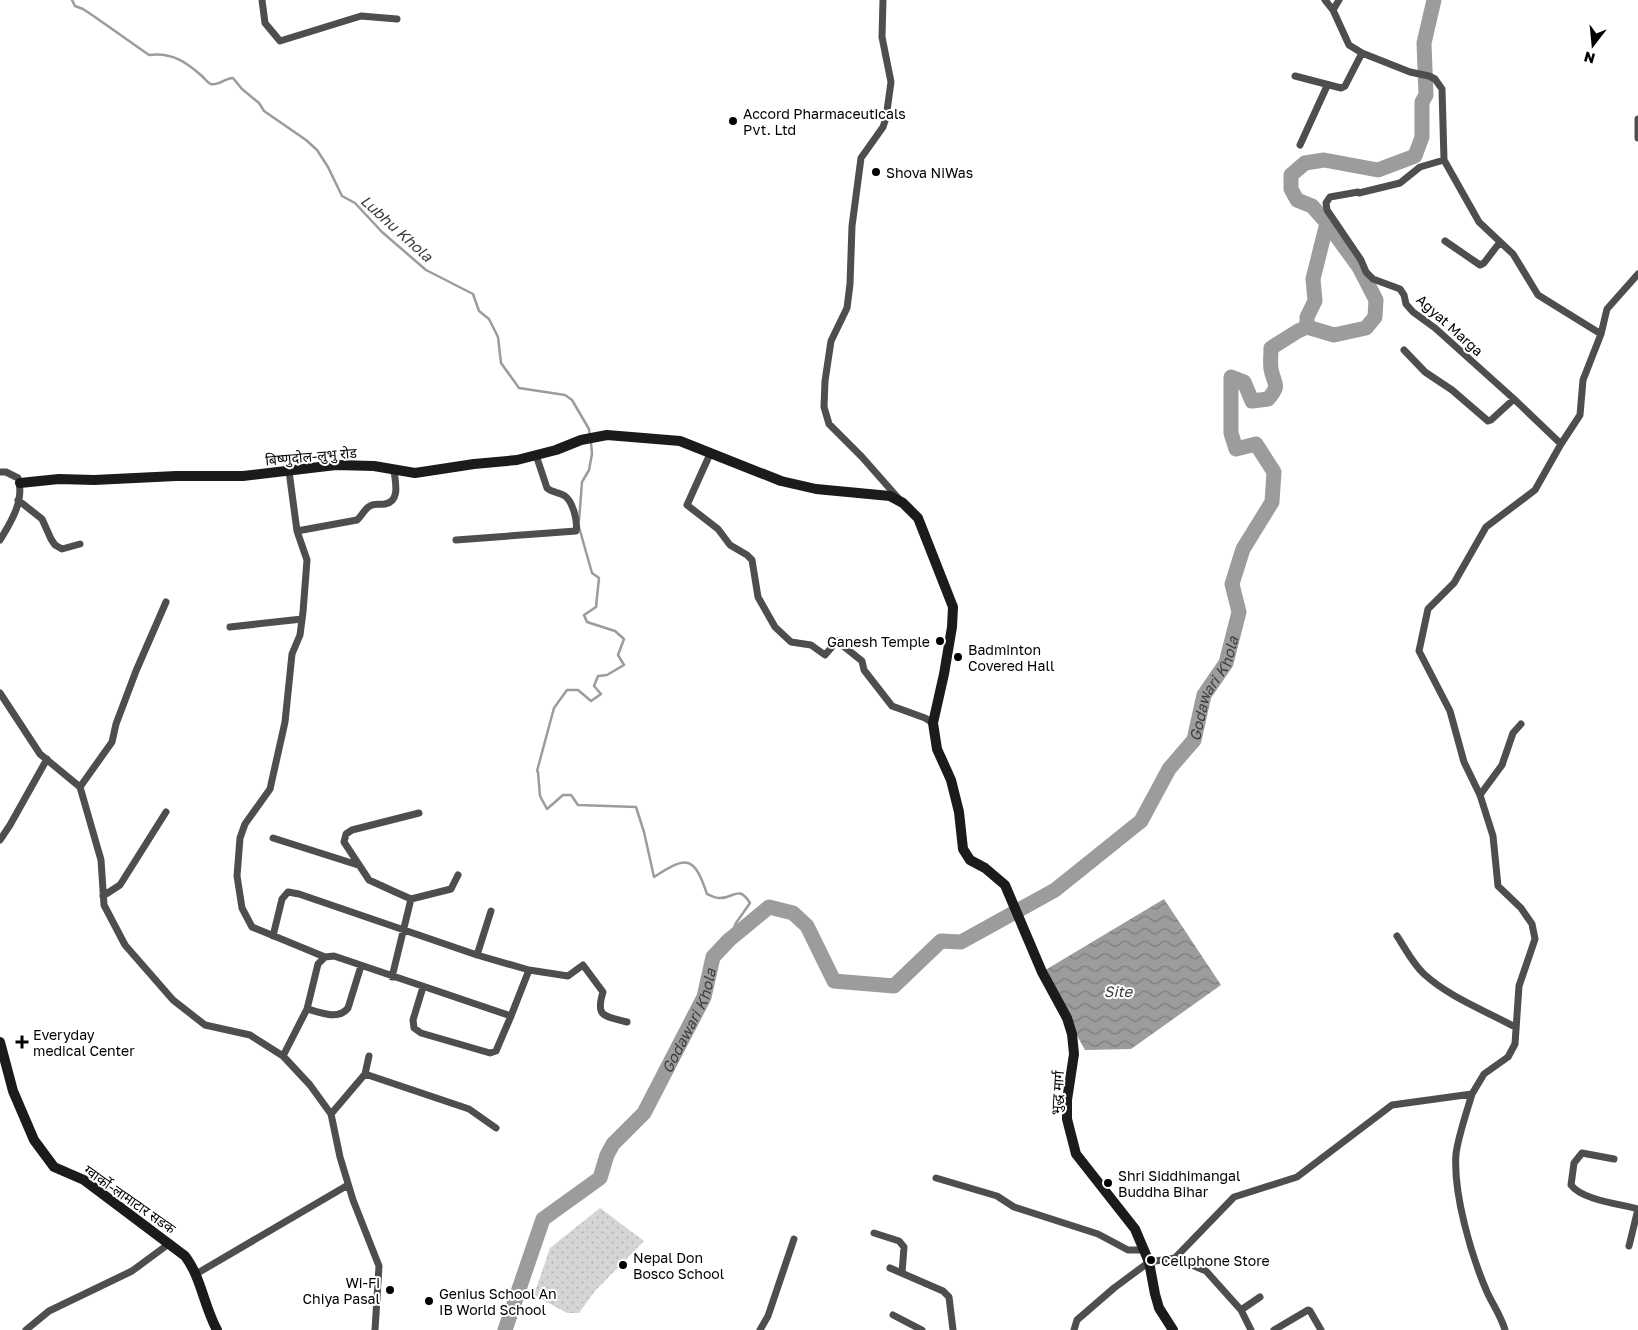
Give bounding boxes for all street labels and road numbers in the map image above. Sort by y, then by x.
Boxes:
street label: Agyat Marga [1413,291,1487,359]
street label: बिष्णुदोल-लुभु रोड [265,443,358,470]
street label: भुद्ध मार्ग [1047,1069,1069,1116]
street label: ग्वार्को-लामाटार सडक [81,1161,179,1237]

